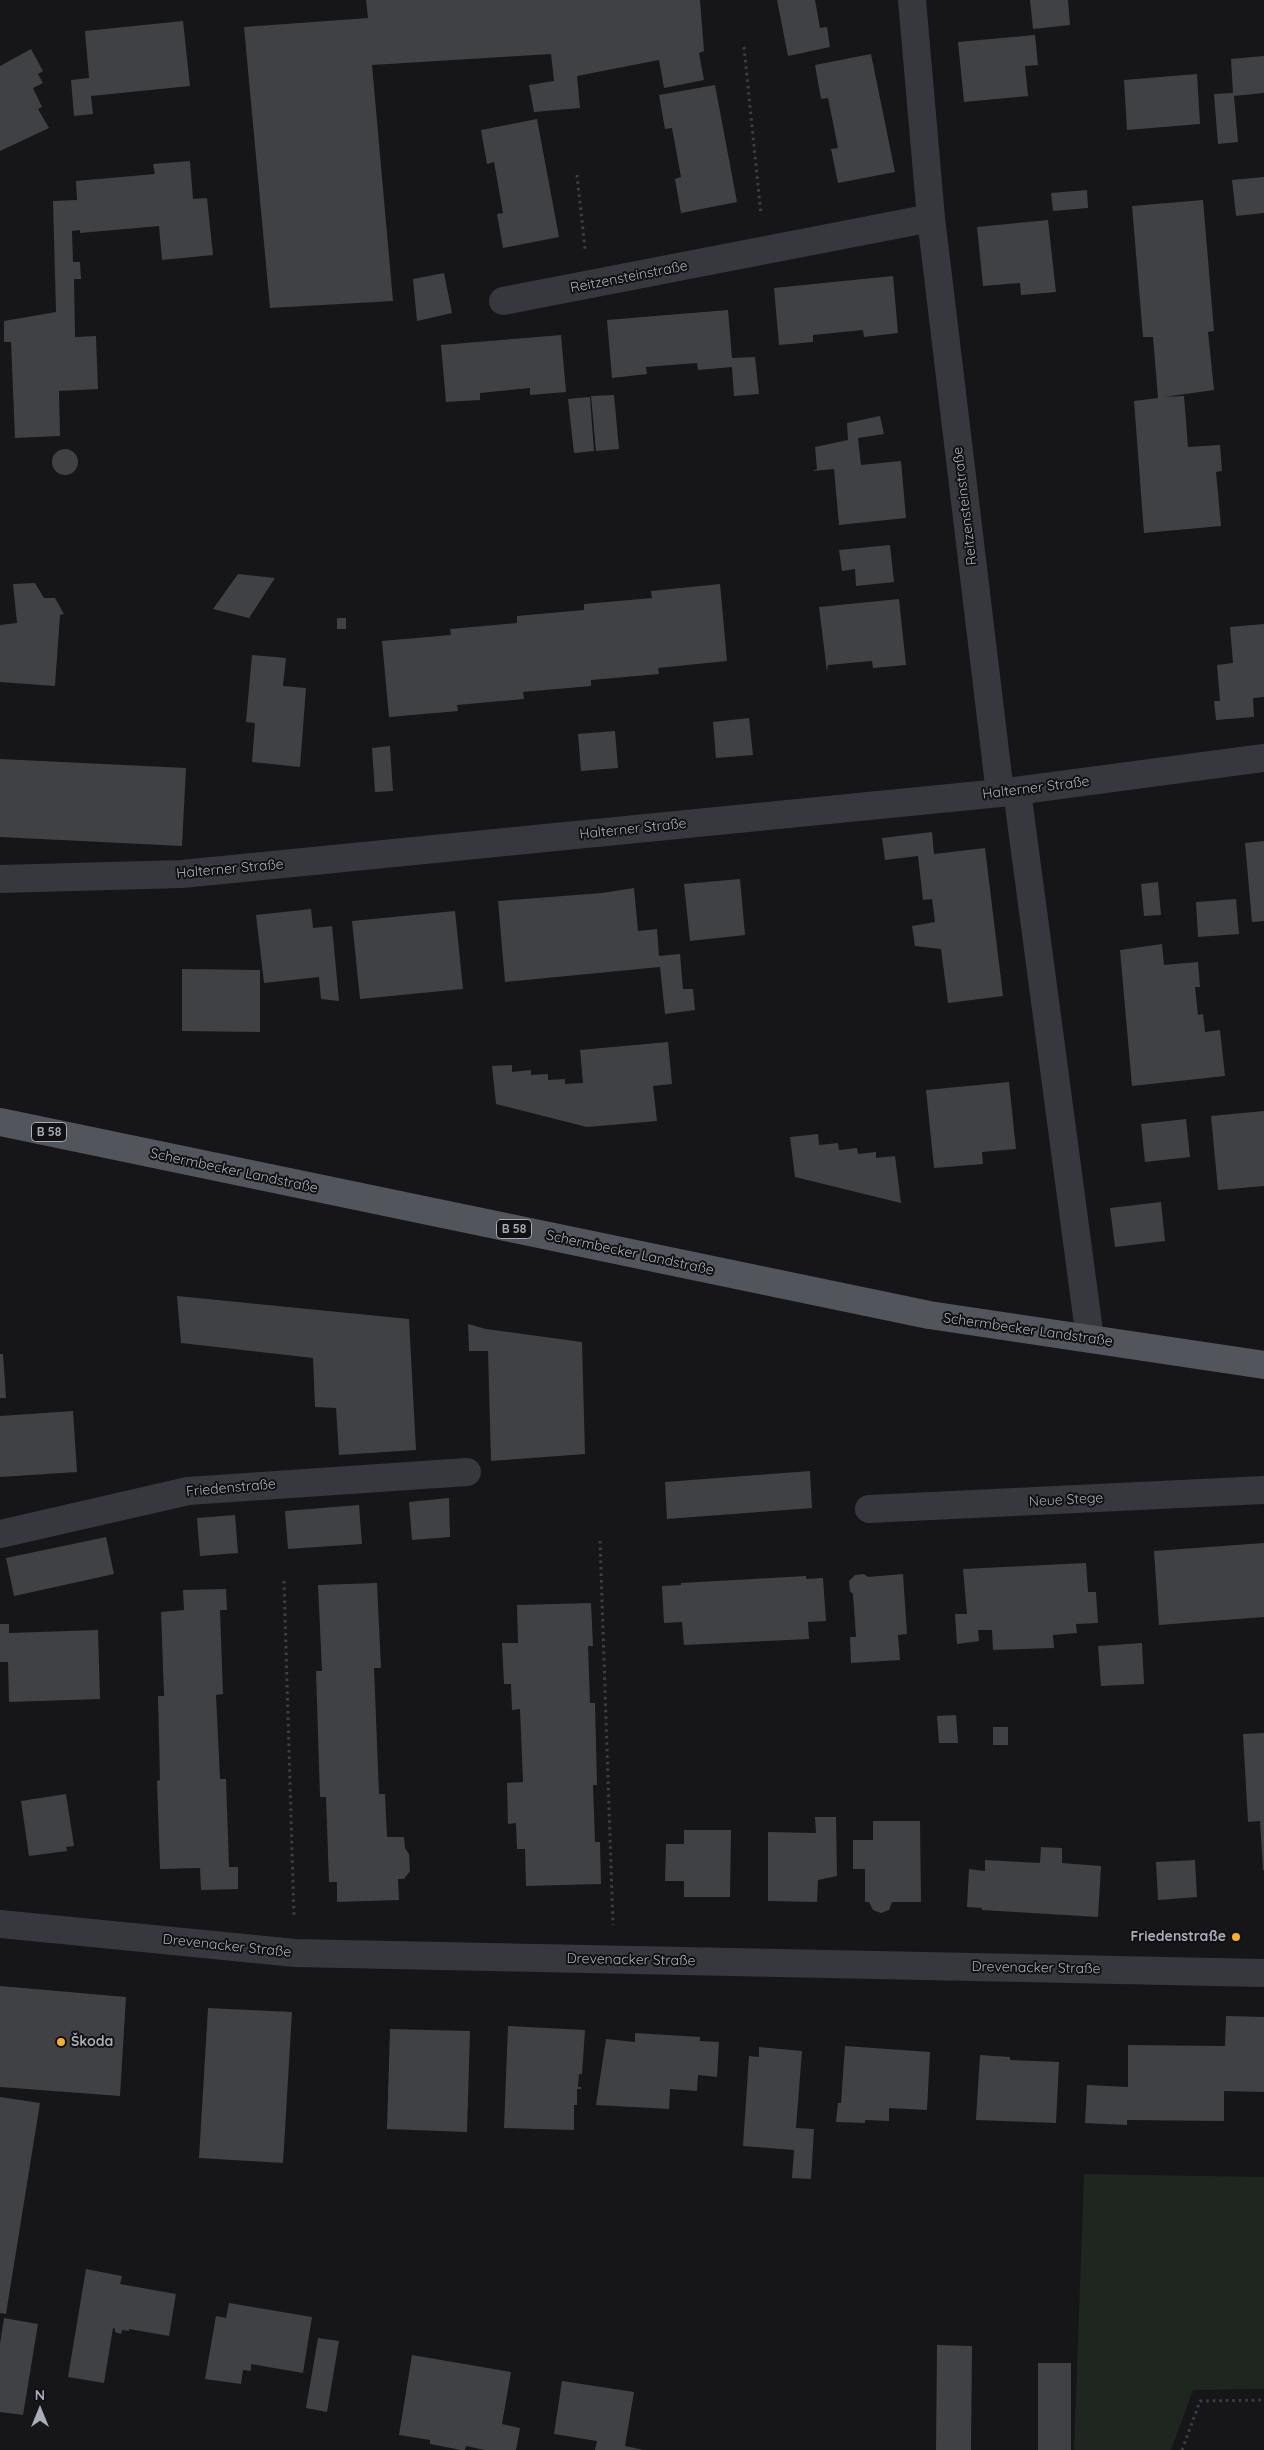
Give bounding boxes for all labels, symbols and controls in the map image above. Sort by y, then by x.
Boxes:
street label: Reitzensteinstraße [569,257,689,297]
street label: Reitzensteinstraße [949,446,981,566]
street label: Halterner Straße [982,773,1090,803]
street label: Halterner Straße [579,815,687,843]
street label: Halterner Straße [176,856,284,882]
road number: B 58 [32,1122,66,1142]
street label: Schermbecker Landstraße [149,1145,319,1197]
road number: B 58 [496,1220,532,1238]
street label: Schermbecker Landstraße [545,1227,715,1279]
street label: Schermbecker Landstraße [942,1310,1114,1350]
street label: Friedenstraße [185,1476,277,1500]
street label: Neue Stege [1028,1490,1104,1510]
place label: Friedenstraße [1130,1929,1226,1945]
street label: Drevenacker Straße [162,1931,292,1961]
marker: Friedenstraße [1230,1931,1242,1943]
street label: Drevenacker Straße [566,1950,696,1970]
street label: Drevenacker Straße [971,1958,1101,1978]
place label: Škoda [71,2034,113,2050]
marker: Škoda [55,2036,67,2048]
north arrow [15,2385,65,2435]
text: N [35,2386,45,2404]

